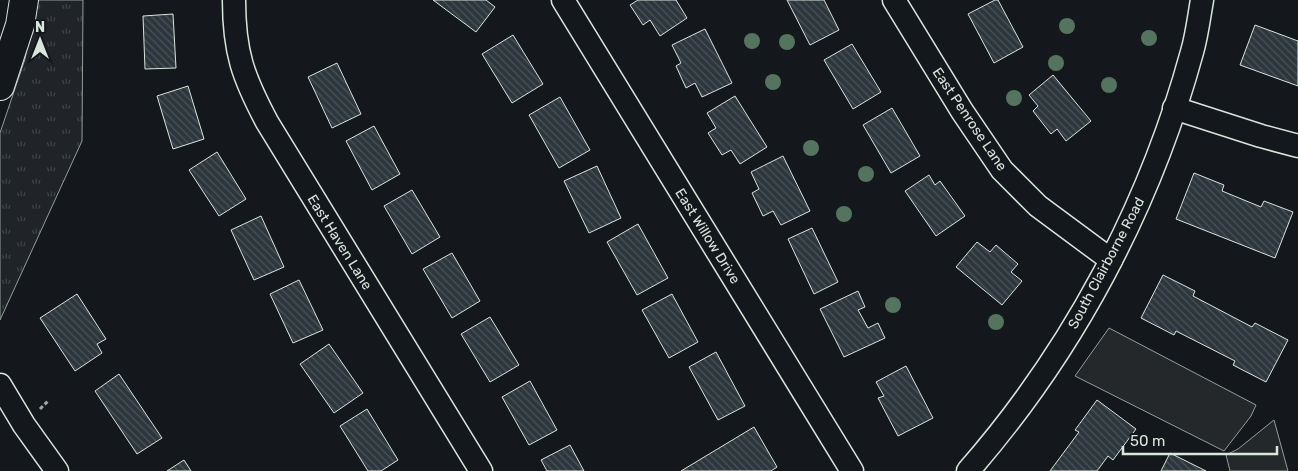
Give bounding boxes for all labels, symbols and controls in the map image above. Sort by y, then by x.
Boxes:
north arrow [15,15,65,65]
text: N [35,19,45,36]
street label: East Penrose Lane [929,64,1011,174]
street label: East Willow Drive [671,185,744,287]
street label: East Haven Lane [303,192,376,293]
street label: South Clairborne Road [1065,195,1148,332]
scale bar [1123,424,1277,456]
text: 50 m [1130,432,1165,450]

